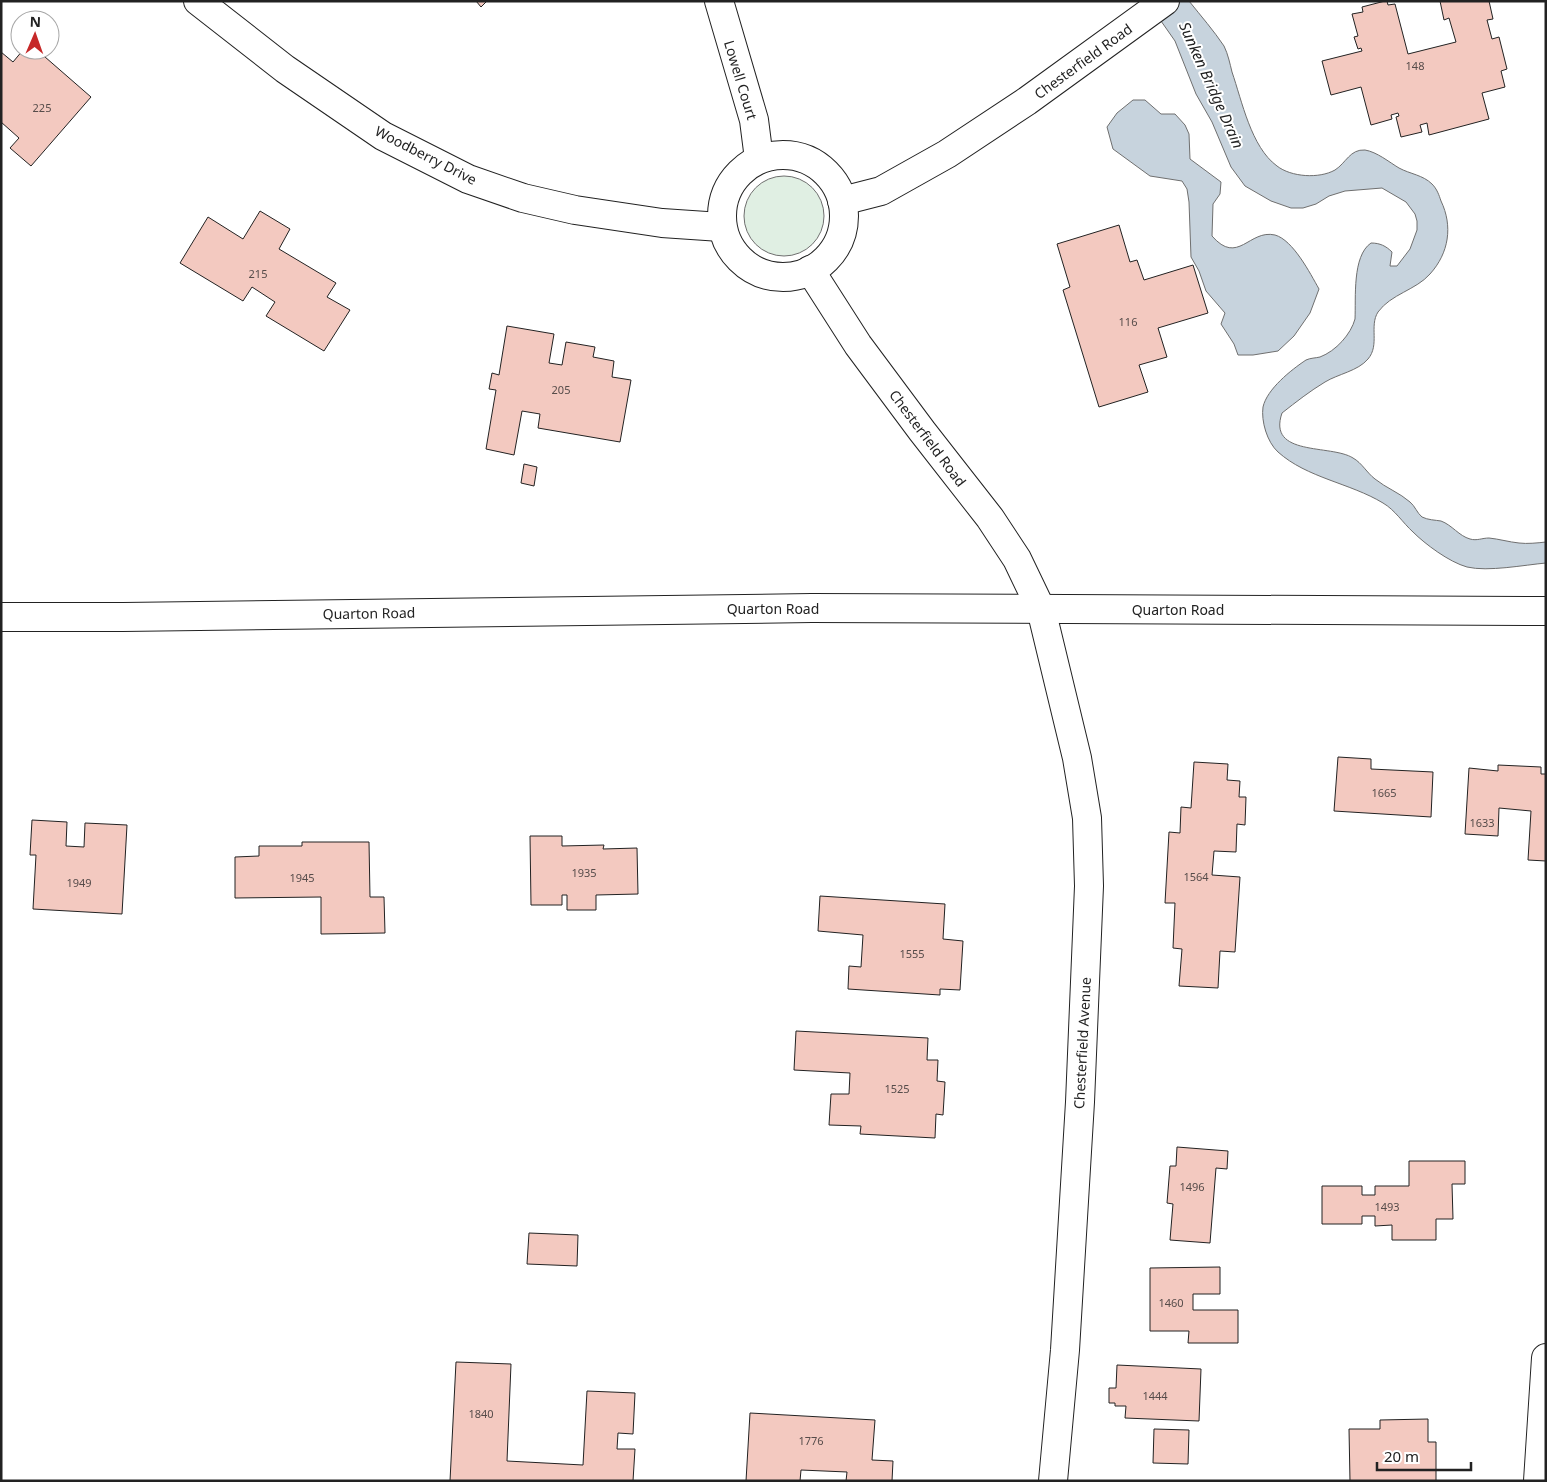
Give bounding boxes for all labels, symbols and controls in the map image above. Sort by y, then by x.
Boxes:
north arrow [10,10,60,60]
text: N [29,12,41,31]
street label: Chesterfield Road [1030,19,1136,103]
water label: Sunken Bridge Drain [1175,19,1249,151]
street label: Lowell Court [720,38,762,122]
house number: 148 [1406,58,1424,73]
house number: 225 [33,100,51,115]
street label: Woodberry Drive [372,121,480,189]
house number: 215 [249,266,267,281]
house number: 116 [1119,314,1137,329]
house number: 205 [552,382,570,397]
street label: Chesterfield Road [885,386,971,490]
street label: Quarton Road [727,599,819,618]
street label: Quarton Road [1132,600,1224,619]
street label: Quarton Road [322,603,416,623]
house number: 1665 [1371,785,1397,800]
house number: 1633 [1469,815,1495,830]
house number: 1935 [571,865,597,880]
house number: 1564 [1183,869,1209,884]
house number: 1945 [289,870,315,885]
house number: 1949 [66,875,92,890]
house number: 1555 [899,946,925,961]
street label: Chesterfield Avenue [1069,976,1095,1110]
house number: 1525 [884,1081,910,1096]
house number: 1496 [1179,1179,1205,1194]
house number: 1493 [1374,1199,1400,1214]
house number: 1460 [1158,1295,1184,1310]
house number: 1444 [1142,1388,1168,1403]
house number: 1840 [468,1406,494,1421]
house number: 1776 [798,1433,824,1448]
scale bar [1377,1440,1471,1472]
text: 20 m [1384,1446,1419,1466]

